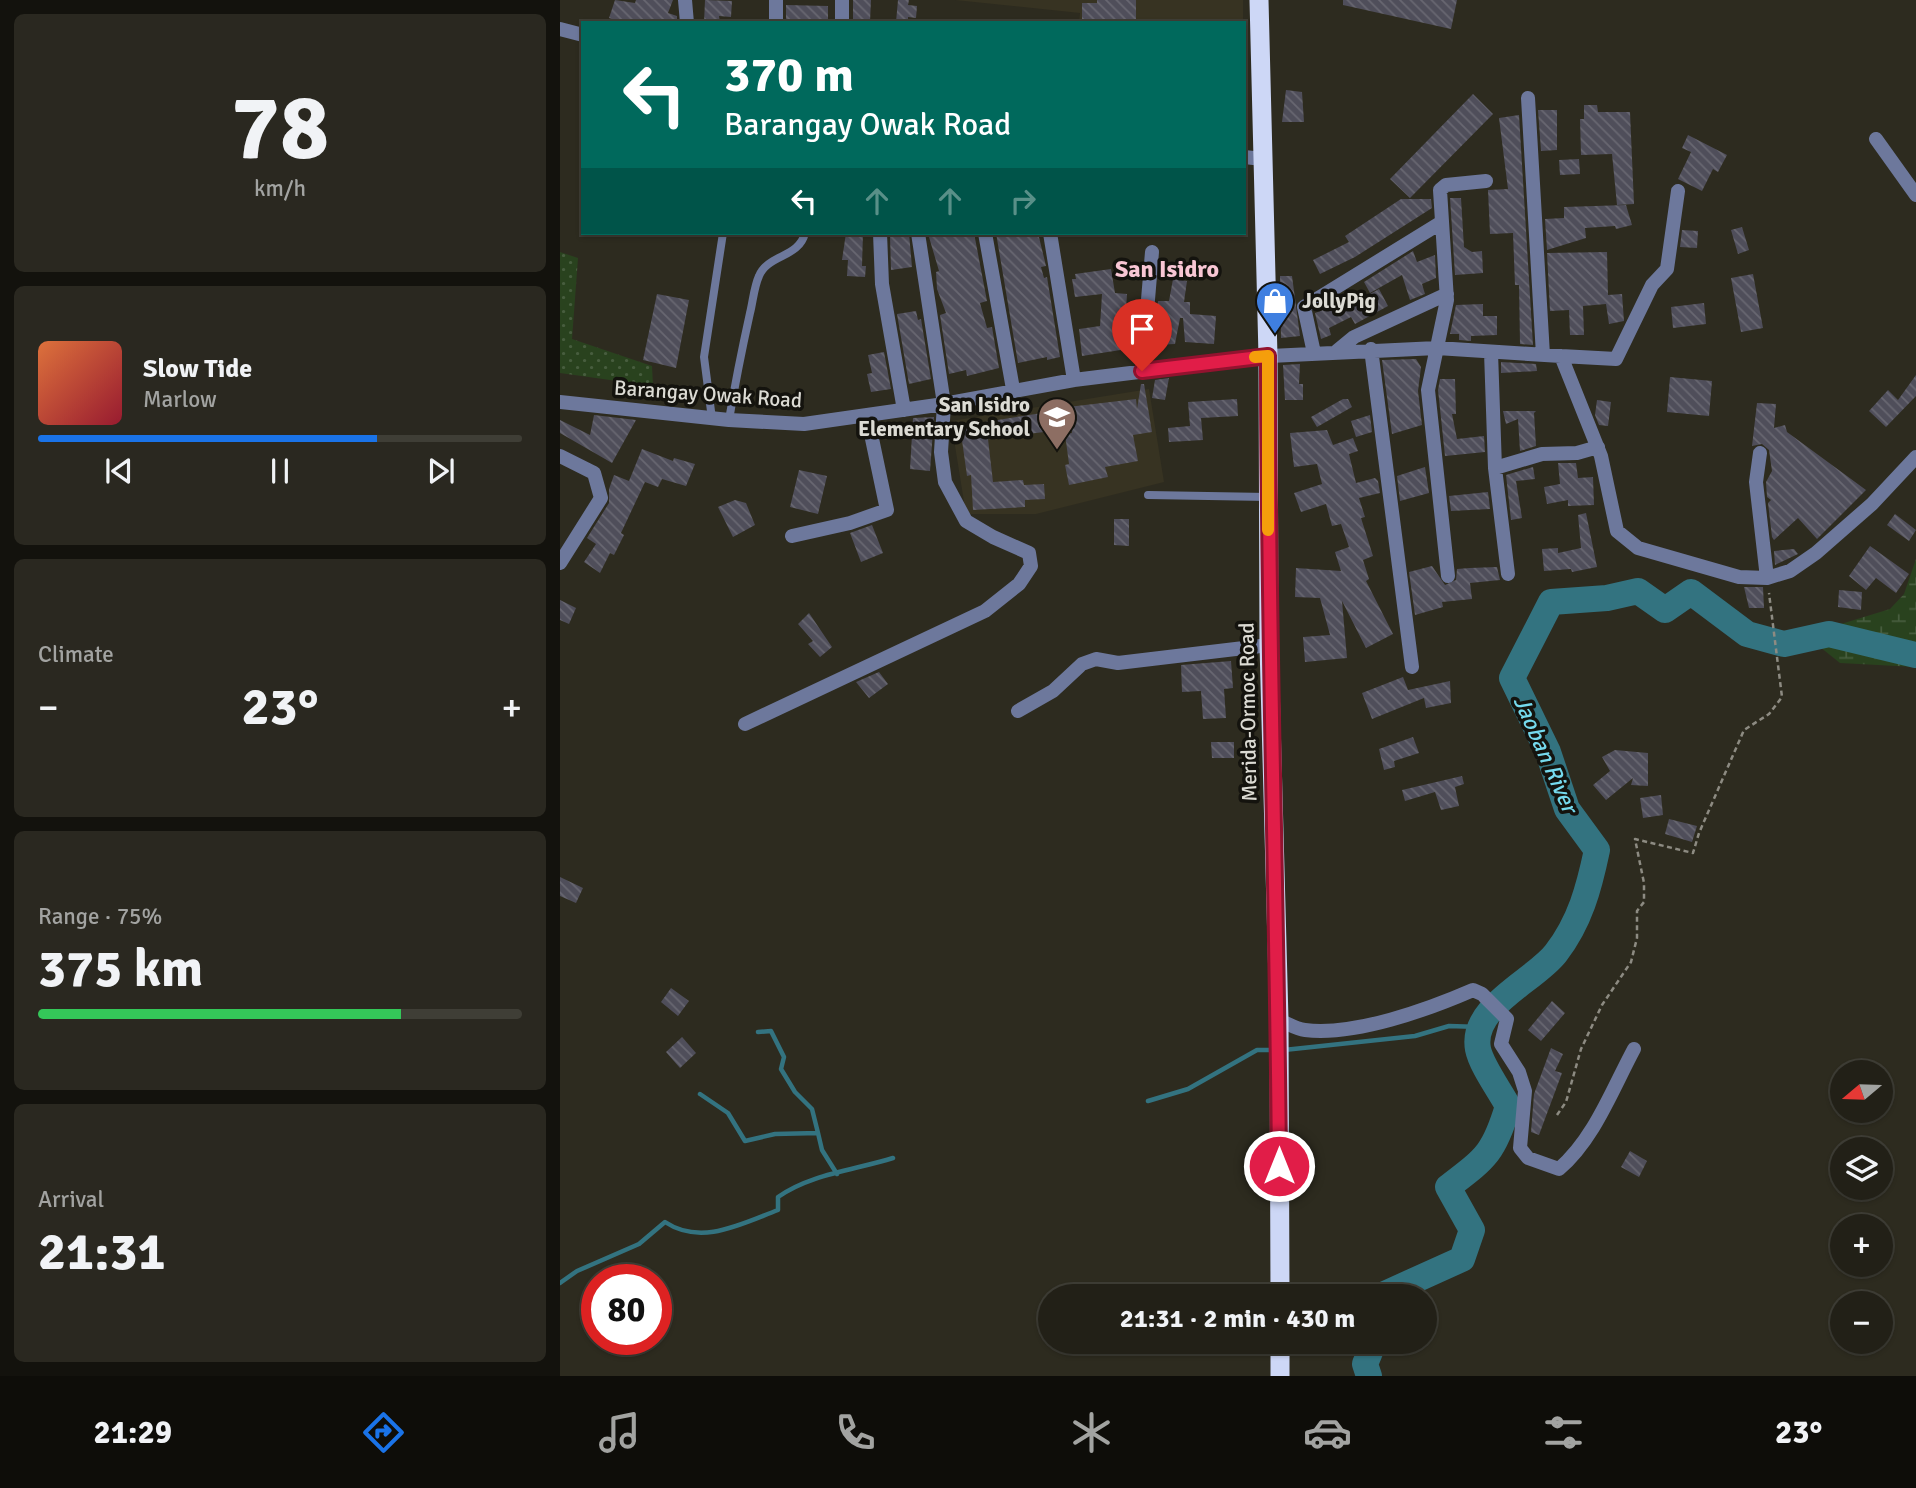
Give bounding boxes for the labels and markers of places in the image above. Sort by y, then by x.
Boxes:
shop icon: JollyPig [1254,280,1296,335]
place label: JollyPig [1302,288,1376,314]
pin [1112,299,1172,371]
place label: San Isidro Elementary School [858,392,1030,442]
school or university icon: San Isidro Elementary School [1036,396,1078,451]

